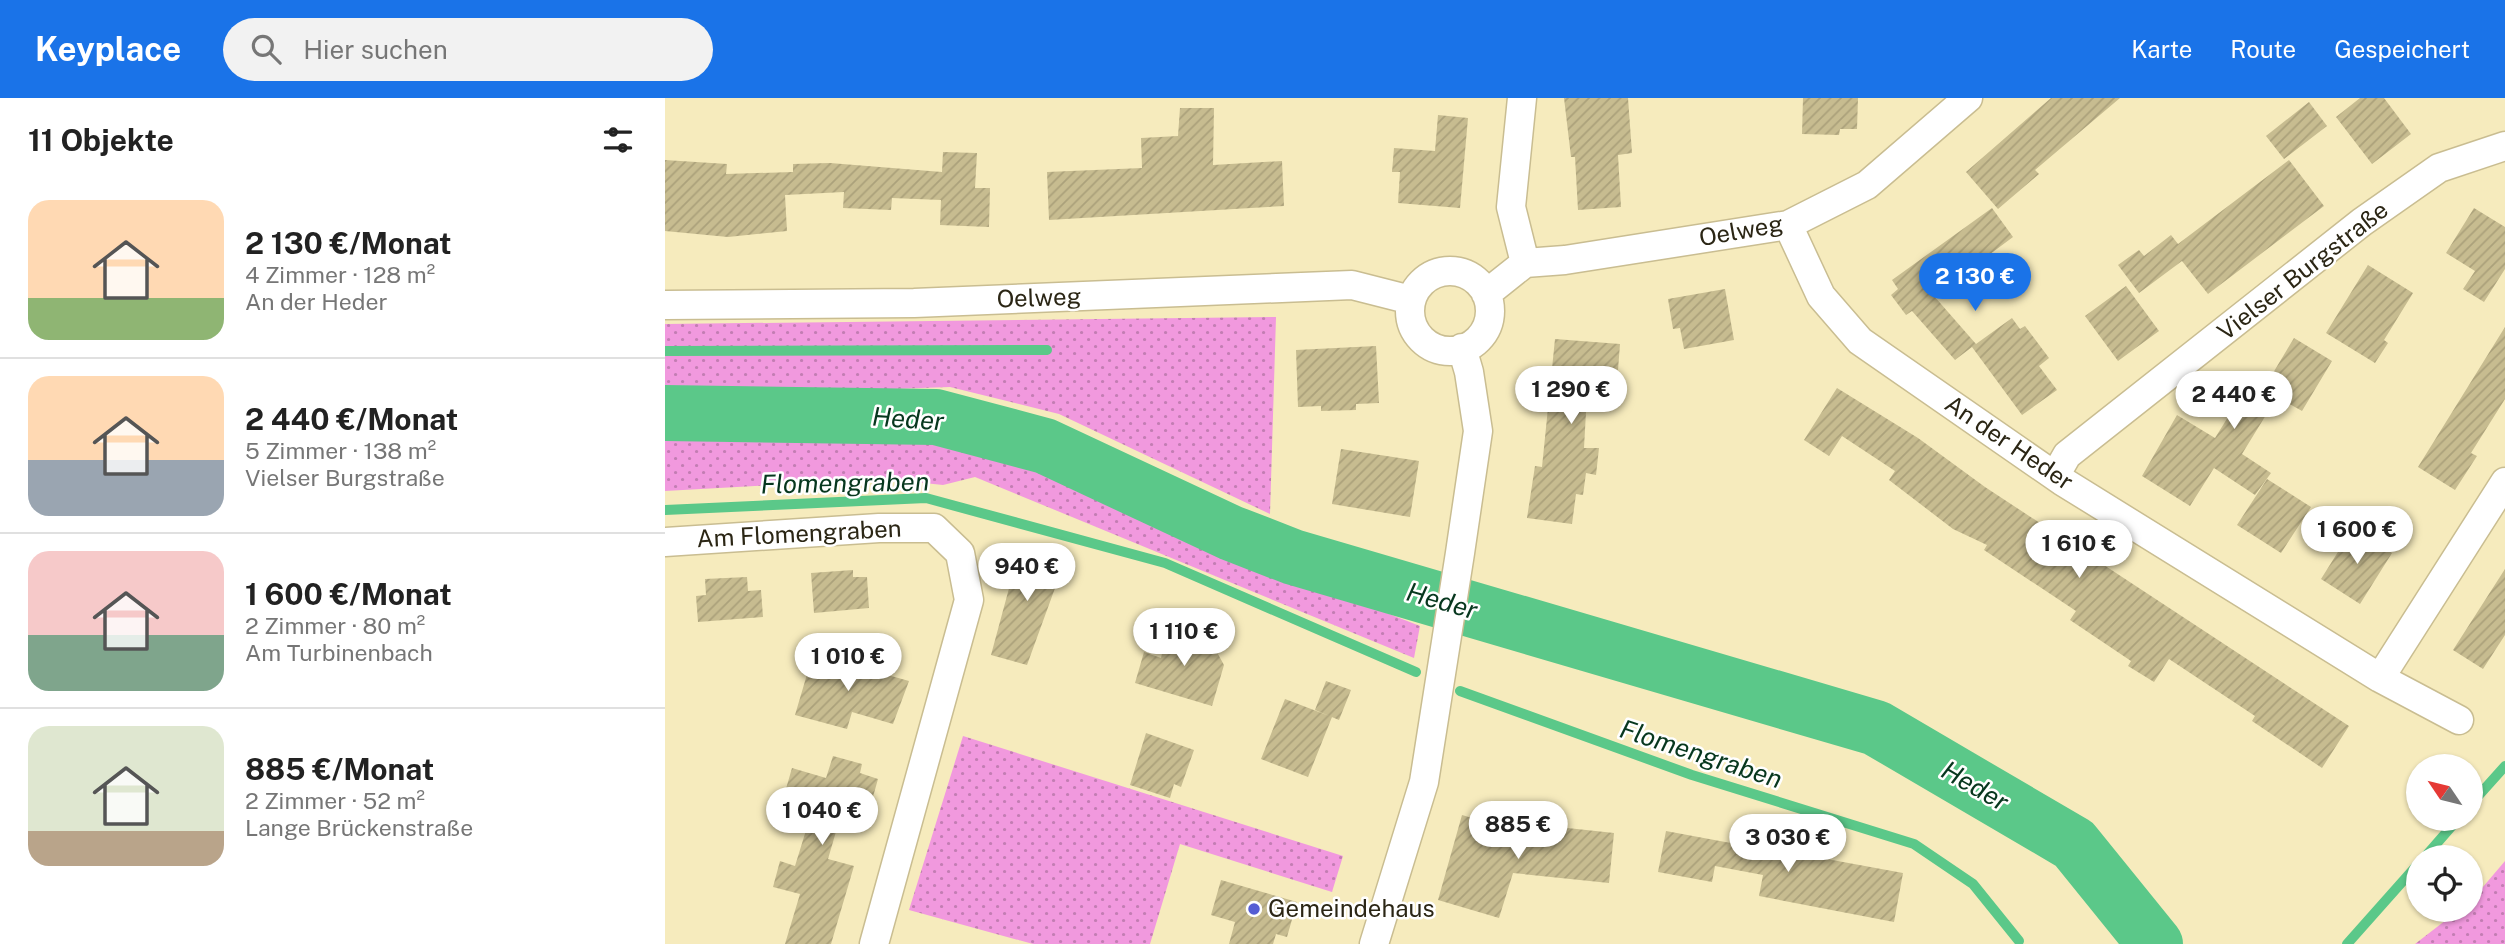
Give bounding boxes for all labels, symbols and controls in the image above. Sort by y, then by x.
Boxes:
search box [223,18,713,81]
text: Keyplace [35,30,181,68]
icon: search [247,30,285,68]
text: Hier suchen [303,34,448,65]
text: Karte [2131,35,2192,63]
text: Route [2230,35,2296,63]
text: Gespeichert [2334,35,2470,63]
icon: filters [599,121,637,159]
text: 11 Objekte [28,122,174,158]
street label: Vielser Burgstraße [2212,195,2393,345]
street label: Oelweg [1697,209,1785,251]
text: 2 130 €/Monat [245,225,452,261]
icon: home [84,228,168,312]
pin: 2 130 € [1910,254,2040,313]
text: 4 Zimmer · 128 m² [245,261,435,288]
text: 2 130 € [1935,262,2015,289]
street label: Oelweg [996,282,1082,312]
text: An der Heder [245,288,387,315]
pin: 1 290 € [1506,366,1636,426]
pin: 2 440 € [2169,372,2299,431]
text: 1 290 € [1531,375,1611,402]
text: 2 440 € [2192,380,2276,407]
street label: An der Heder [1940,389,2079,495]
text: 2 440 €/Monat [245,401,458,437]
water label: Heder [871,401,945,436]
icon: home [84,404,168,488]
text: 5 Zimmer · 138 m² [245,437,436,464]
text: Vielser Burgstraße [245,464,445,491]
water label: Flomengraben [760,466,930,499]
pin: 1 600 € [2292,506,2422,566]
street label: Am Flomengraben [696,514,902,552]
text: 1 600 € [2317,515,2397,542]
pin: 1 610 € [2014,520,2144,580]
text: 1 610 € [2041,529,2117,556]
pin: 940 € [978,544,1076,603]
text: 940 € [994,552,1060,579]
text: 1 600 €/Monat [245,576,452,612]
water label: Heder [1403,576,1481,625]
icon: home [84,579,168,663]
pin: 1 110 € [1119,608,1249,668]
text: 2 Zimmer · 80 m² [245,612,425,639]
text: 1 110 € [1149,617,1219,644]
pin: 1 010 € [783,634,913,693]
text: Am Turbinenbach [245,639,433,666]
text: 1 010 € [811,642,885,669]
water label: Flomengraben [1616,713,1786,794]
text: 885 €/Monat [245,751,434,787]
icon: home [84,754,168,838]
water label: Heder [1936,754,2014,817]
north arrow [2406,754,2483,831]
map controls [2406,754,2483,922]
text: 2 Zimmer · 52 m² [245,787,425,814]
pin: 1 040 € [757,788,887,847]
text: 1 040 € [782,796,862,823]
pin: 885 € [1469,802,1567,861]
text: 885 € [1485,810,1551,837]
text: Lange Brückenstraße [245,814,473,841]
pin: 3 030 € [1723,814,1853,874]
text: 3 030 € [1745,823,1831,850]
button: locate [2406,845,2483,922]
place label: Gemeindehaus [1268,894,1435,922]
marker: Gemeindehaus [1246,901,1262,917]

